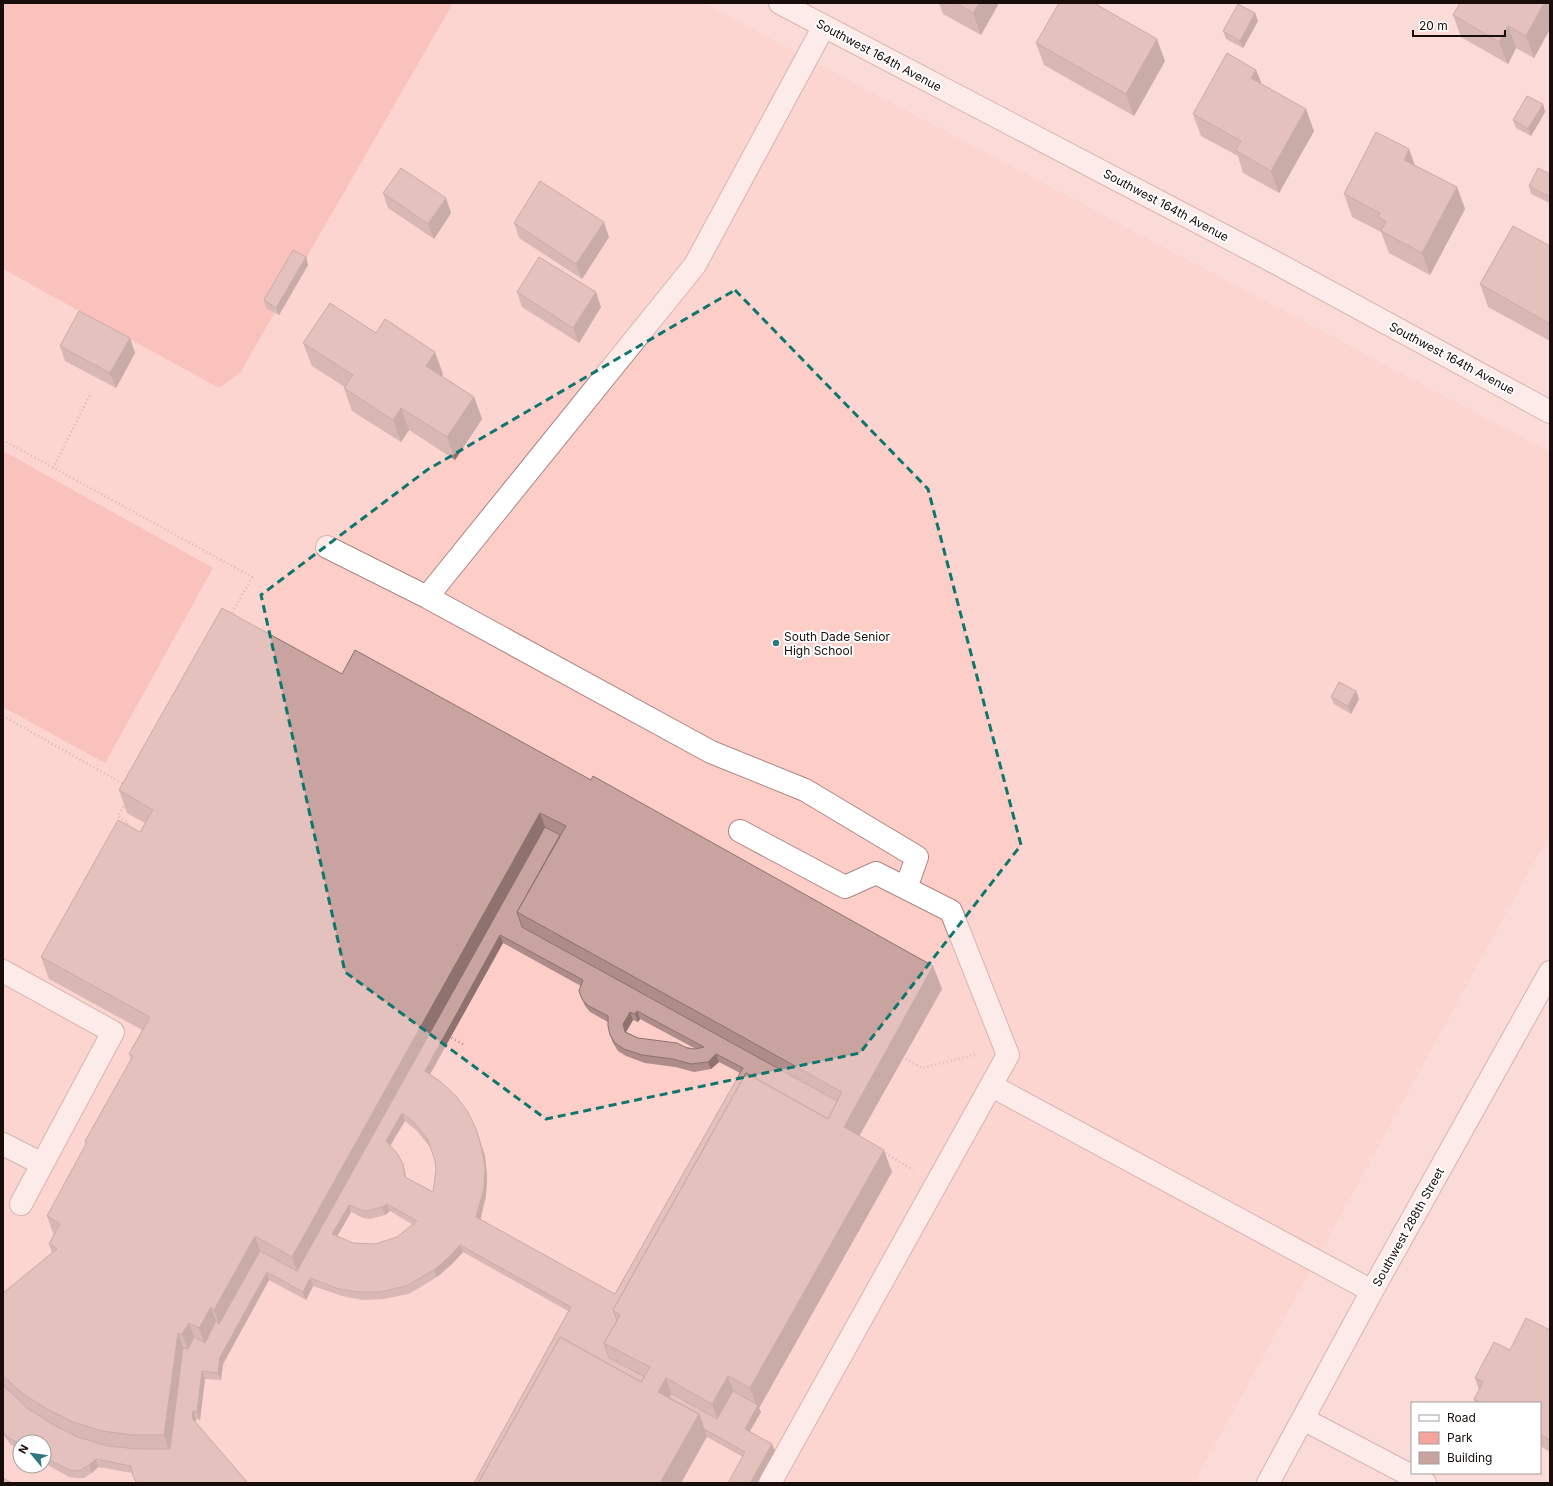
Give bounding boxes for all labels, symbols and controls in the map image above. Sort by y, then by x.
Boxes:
scale bar [1413,12,1505,38]
street label: Southwest 164th Avenue [814,16,944,94]
text: 20 m [1419,18,1448,33]
street label: Southwest 164th Avenue [1101,166,1231,244]
street label: Southwest 164th Avenue [1387,319,1517,397]
place label: South Dade Senior High School [784,629,890,658]
marker: South Dade Senior High School [771,638,781,648]
street label: Southwest 288th Street [1369,1165,1447,1289]
legend [1411,1402,1541,1474]
text: Road [1447,1410,1476,1425]
text: Park [1447,1430,1473,1445]
north arrow [12,1434,52,1474]
text: N [15,1442,31,1456]
text: Building [1447,1450,1492,1465]

